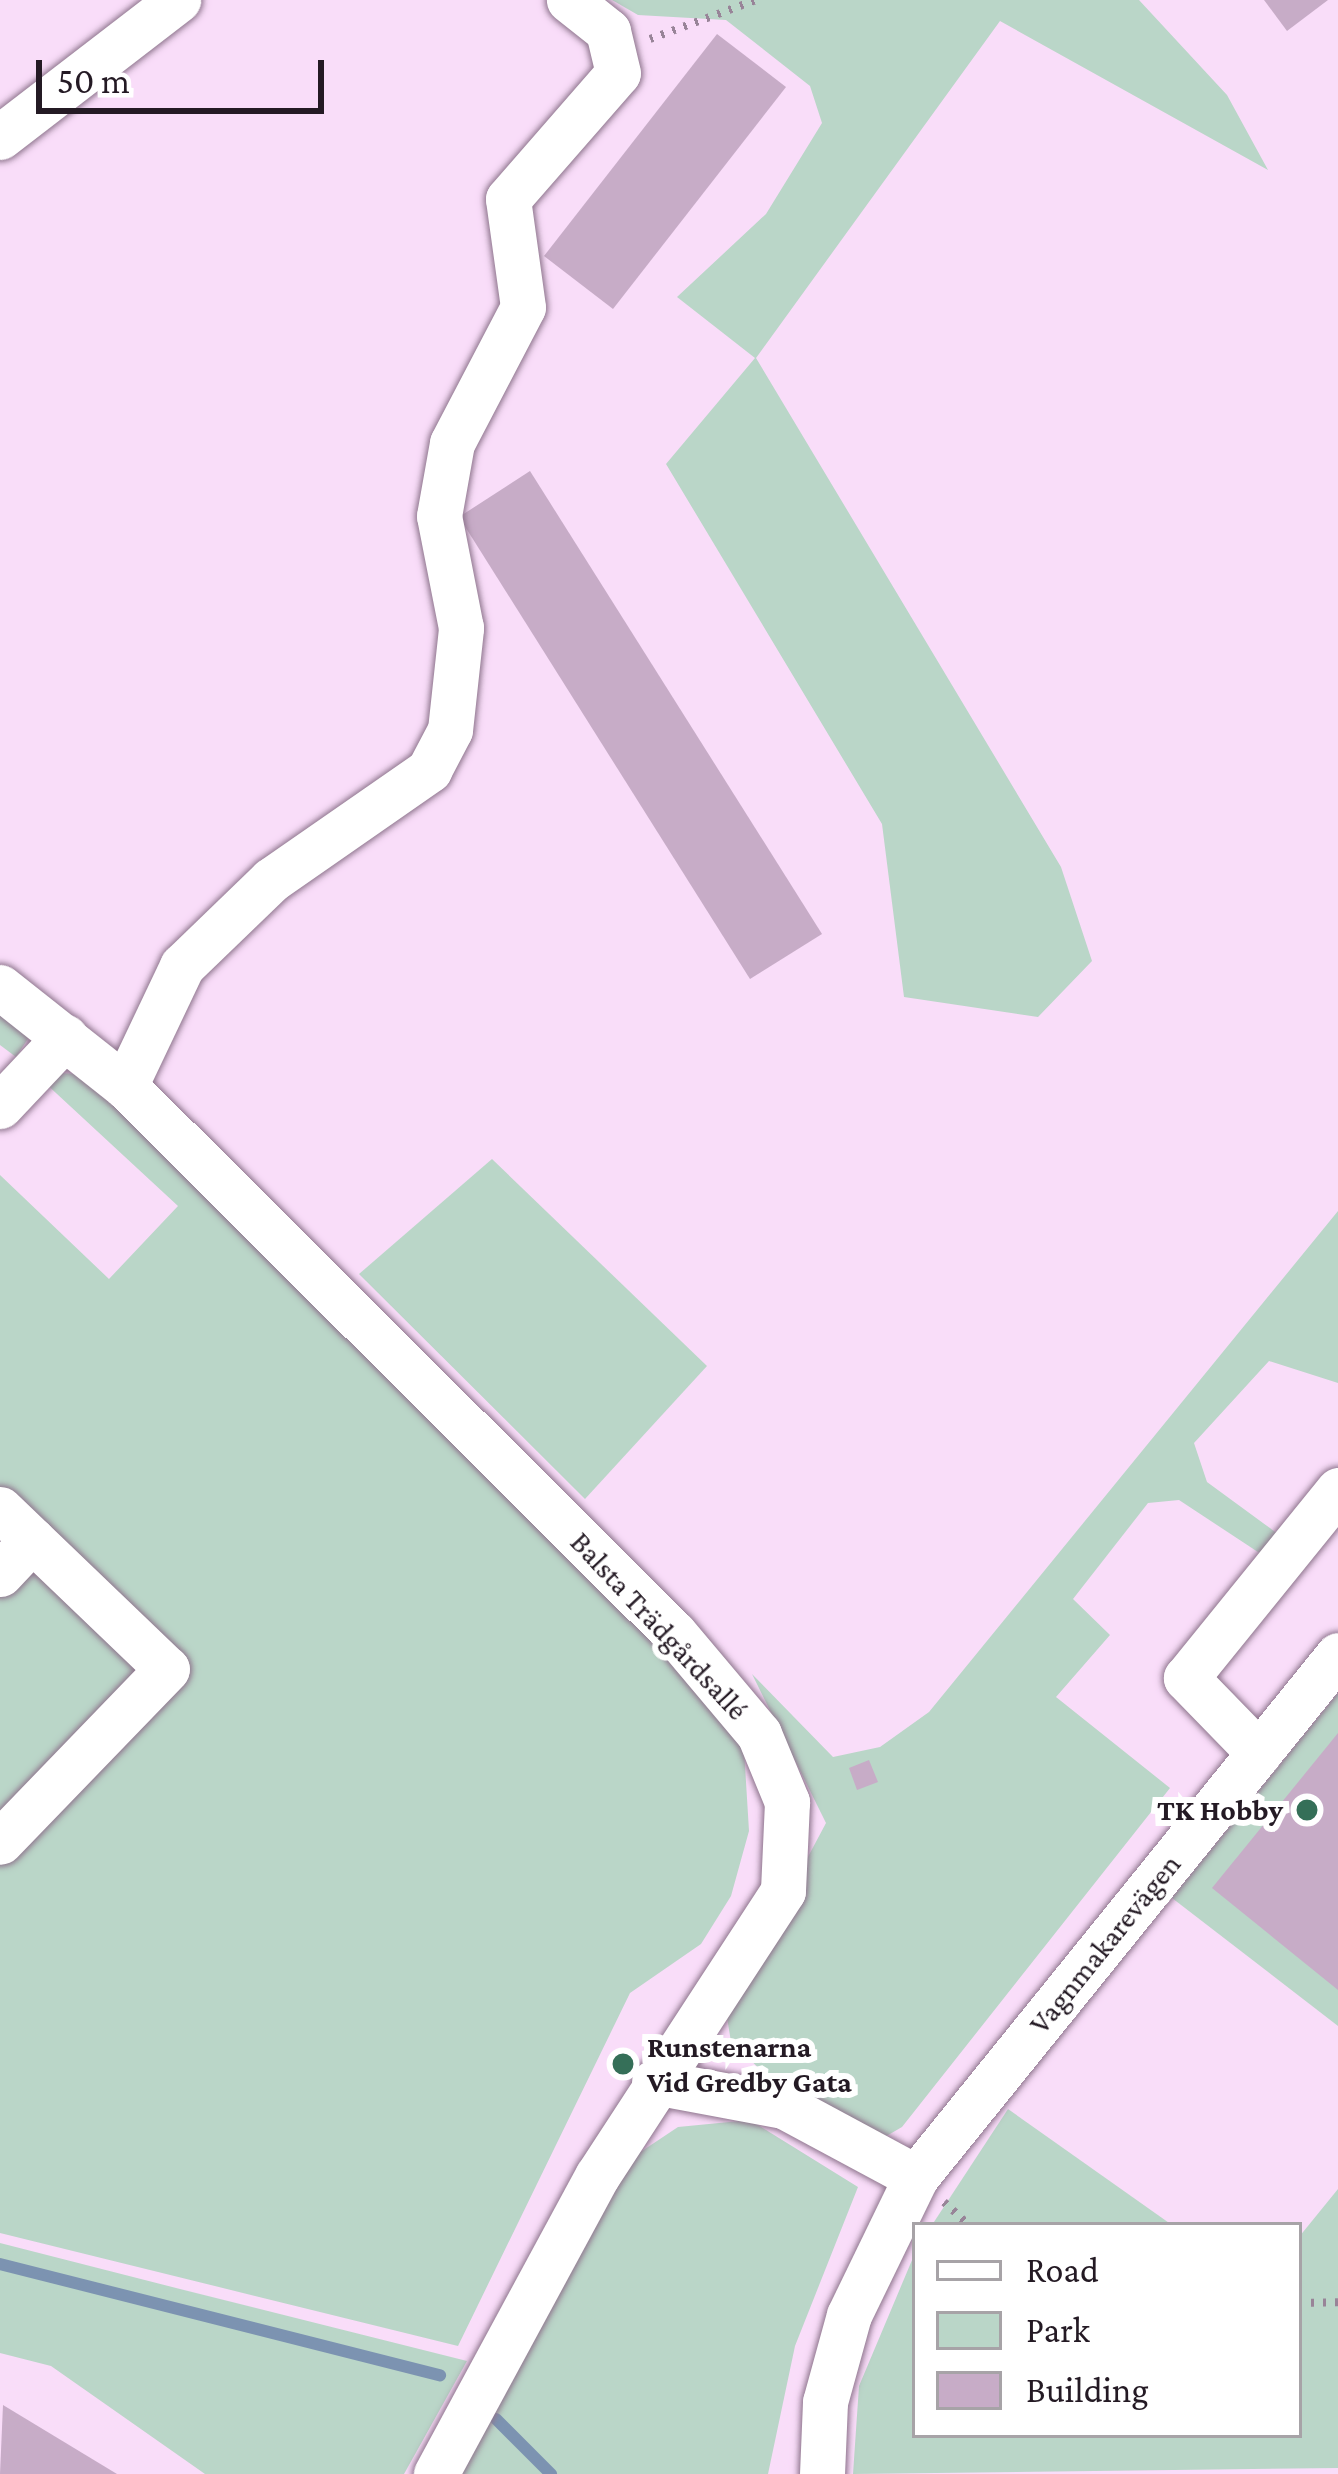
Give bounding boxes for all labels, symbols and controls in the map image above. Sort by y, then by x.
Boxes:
scale bar [42,36,330,110]
text: 50 m [57,61,130,101]
street label: Balsta Trädgårdsallé [563,1525,755,1727]
place label: TK Hobby [1157,1792,1283,1828]
marker: TK Hobby [1294,1797,1320,1823]
street label: Vagnmakarevägen [1022,1847,1188,2041]
place label: Runstenarna Vid Gredby Gata [647,2029,852,2100]
marker: Runstenarna Vid Gredby Gata [610,2051,636,2077]
legend [912,2222,1302,2438]
text: Road [1026,2250,1099,2290]
text: Park [1026,2310,1090,2350]
text: Building [1026,2370,1149,2410]

